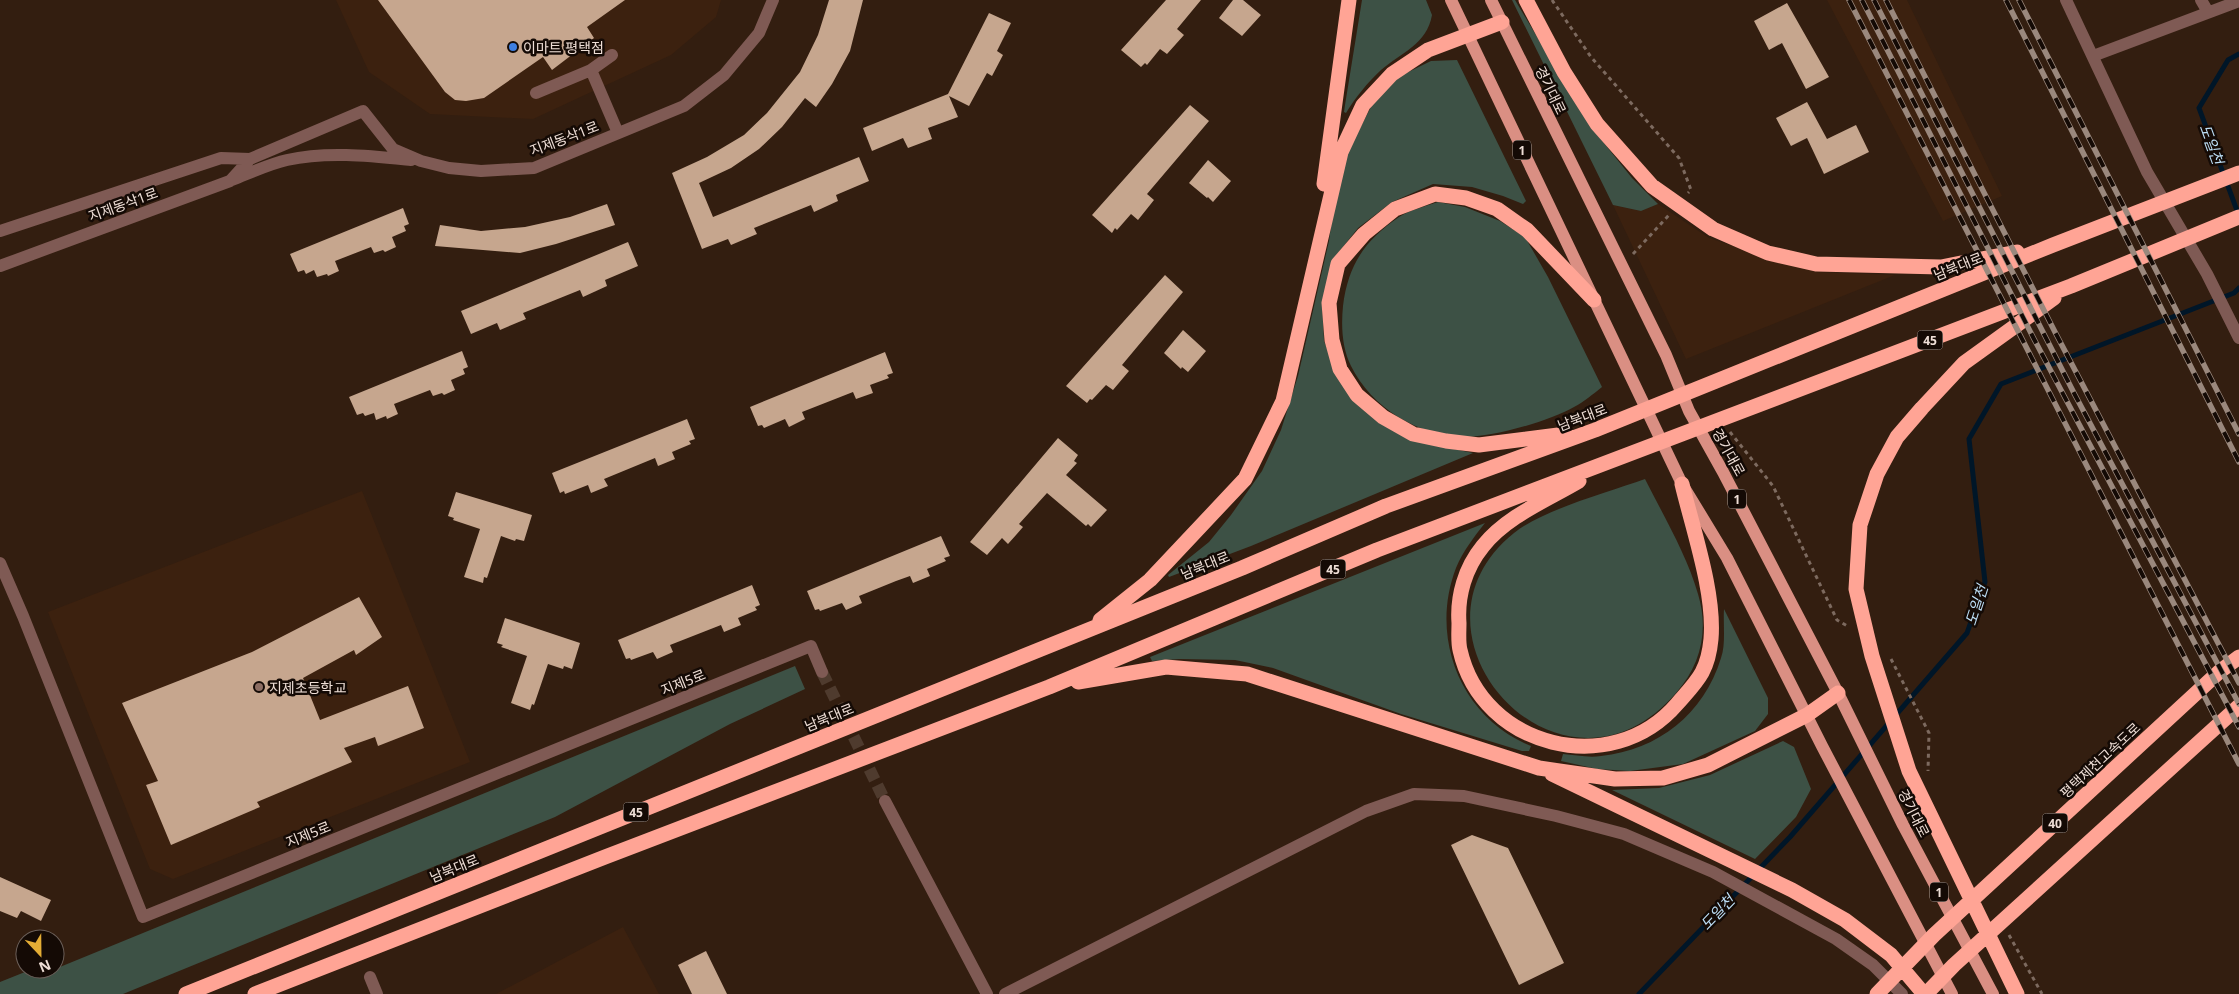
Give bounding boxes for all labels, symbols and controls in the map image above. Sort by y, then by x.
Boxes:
place label: 이마트 평택점 [523,38,604,57]
marker: 이마트 평택점 [507,41,519,53]
street label: 경기대로 [1531,63,1571,117]
street label: 지제동삭1로 [527,116,601,160]
water label: 도일천 [2196,121,2229,169]
road number: 1 [1513,140,1531,160]
street label: 지제동삭1로 [86,183,160,225]
street label: 남북대로 [1931,247,1986,284]
road number: 45 [1918,330,1942,350]
street label: 남북대로 [1555,399,1610,435]
street label: 경기대로 [1708,425,1750,479]
road number: 1 [1728,489,1746,508]
street label: 남북대로 [1178,546,1233,583]
road number: 45 [1320,560,1346,578]
water label: 도일천 [1960,580,1993,628]
street label: 지제5로 [658,664,708,700]
place label: 지제초등학교 [269,678,346,697]
marker: 지제초등학교 [253,681,265,693]
street label: 남북대로 [802,698,857,735]
street label: 평택제천고속도로 [2056,718,2144,802]
street label: 경기대로 [1894,786,1934,840]
road number: 45 [624,802,648,822]
road number: 40 [2042,814,2068,832]
street label: 지제5로 [283,816,333,852]
street label: 남북대로 [427,849,482,886]
road number: 1 [1930,882,1948,902]
water label: 도일천 [1695,889,1740,934]
north arrow [15,929,65,979]
text: N [36,956,54,977]

